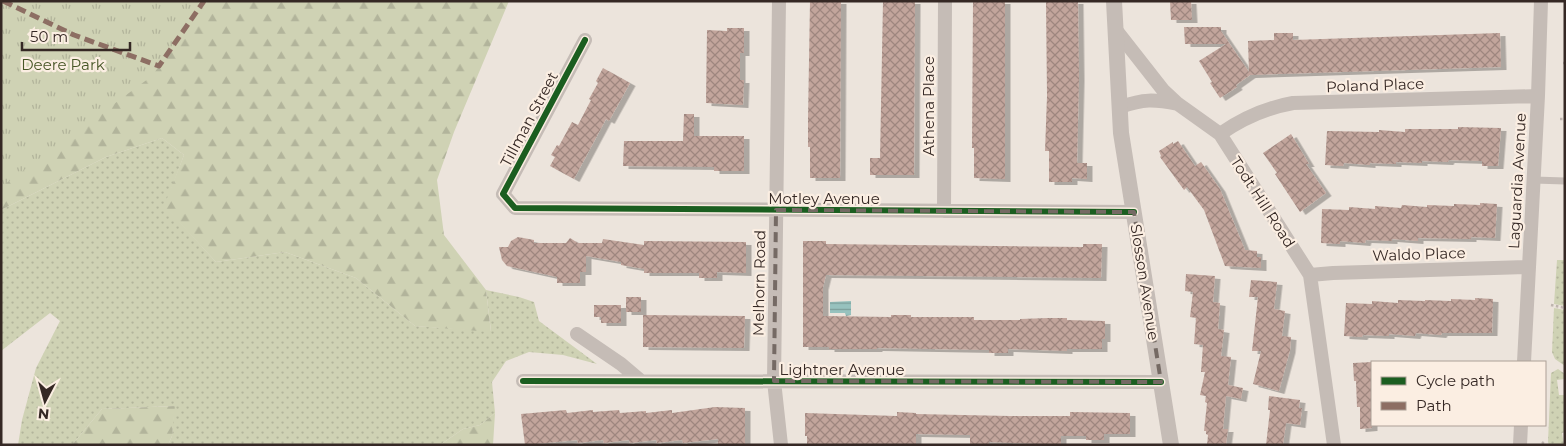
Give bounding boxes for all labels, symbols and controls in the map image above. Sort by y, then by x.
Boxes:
scale bar [22,20,130,52]
text: 50 m [30,27,68,46]
park label: Deere Park [21,55,105,74]
street label: Athena Place [919,56,938,156]
street label: Tillman Street [496,68,562,170]
street label: Poland Place [1326,74,1424,96]
street label: Laguardia Avenue [1504,112,1530,250]
street label: Todt Hill Road [1227,153,1299,251]
street label: Motley Avenue [768,189,880,208]
street label: Slosson Avenue [1126,223,1164,341]
street label: Melhorn Road [749,230,769,336]
street label: Waldo Place [1372,243,1466,265]
street label: Lightner Avenue [779,360,905,379]
legend [1371,361,1546,426]
text: Cycle path [1416,371,1495,390]
north arrow [20,376,70,426]
text: Path [1416,396,1452,415]
text: N [37,404,50,423]

